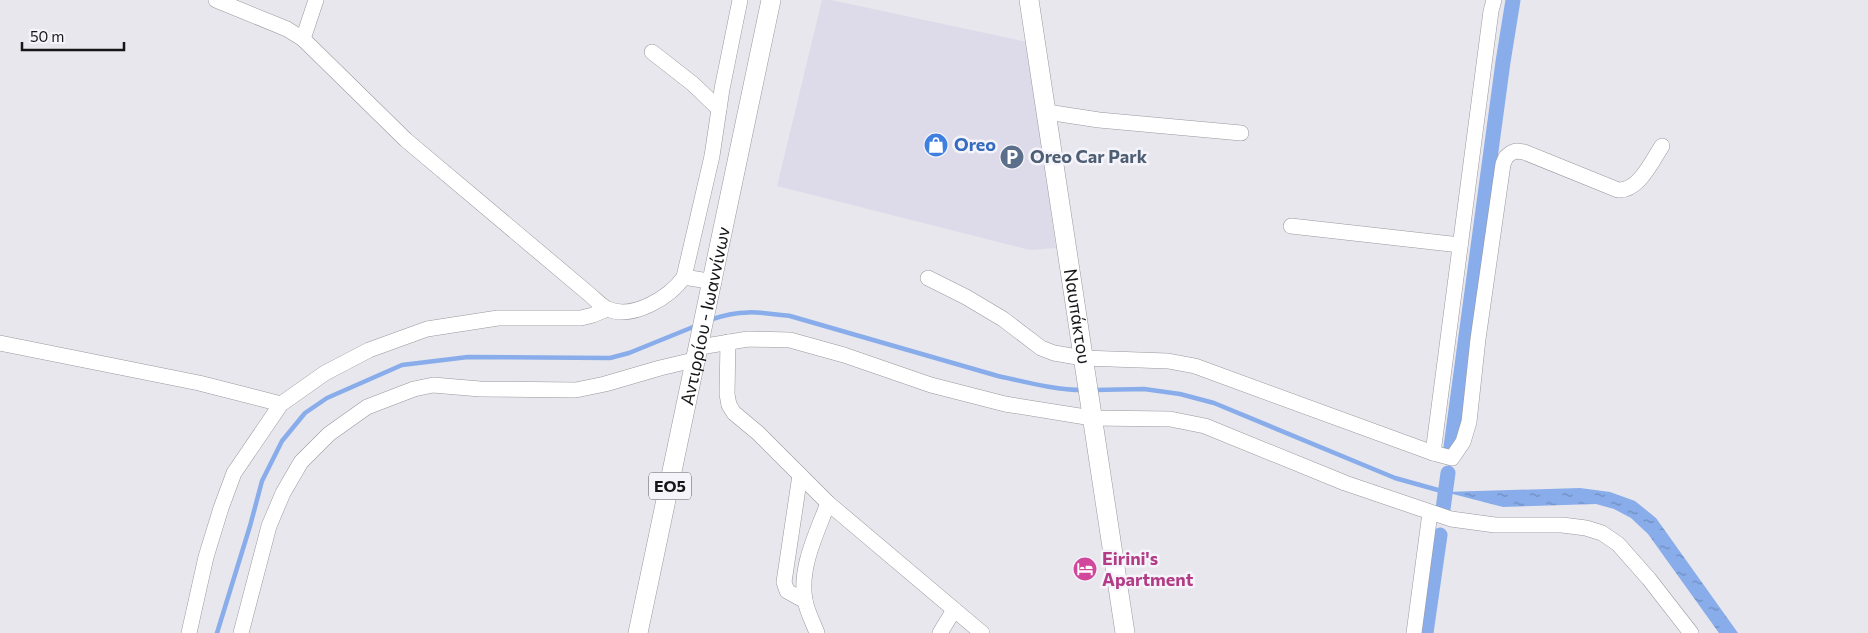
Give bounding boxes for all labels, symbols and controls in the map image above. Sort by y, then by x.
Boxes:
scale bar [22,20,125,52]
text: 50 m [30,27,64,45]
shop icon: Oreo [923,132,949,158]
place label: Oreo [954,133,996,155]
parking icon: Oreo Car Park [999,144,1025,170]
place label: Oreo Car Park [1030,145,1148,167]
street label: Αντιρρίου - Ιωαννίνων [675,225,734,407]
street label: Ναυπάκτου [1060,267,1096,365]
road number: ΕΟ5 [649,472,691,500]
place label: Eirini's Apartment [1102,547,1194,590]
hotel icon: Eirini's Apartment [1072,556,1098,582]

